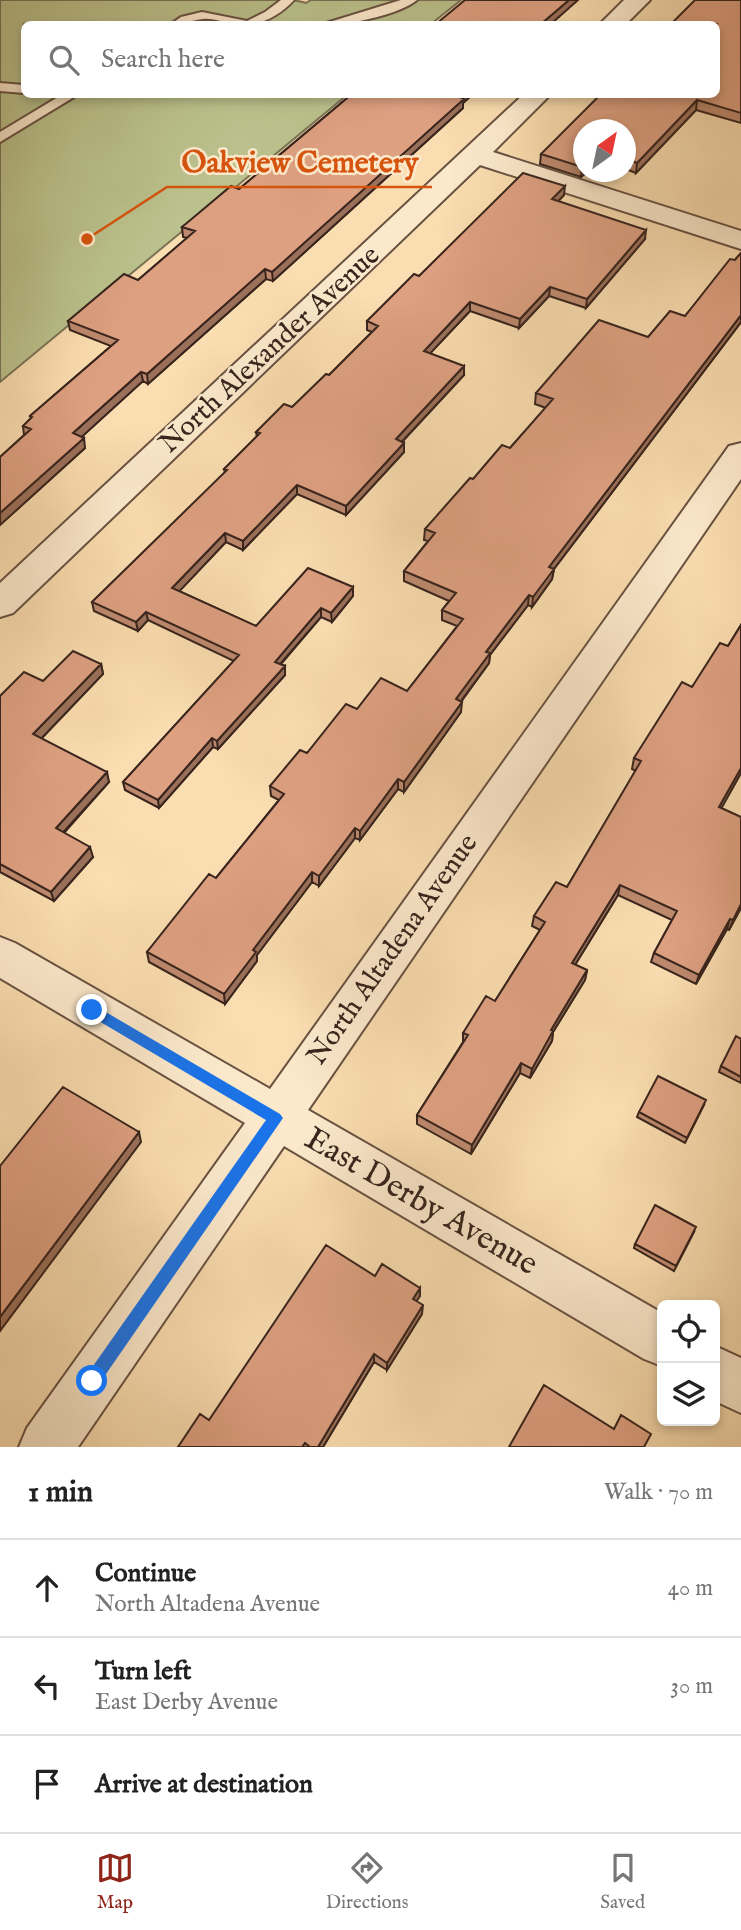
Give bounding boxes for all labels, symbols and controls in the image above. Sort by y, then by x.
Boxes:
search box [21,21,720,98]
icon: search [45,41,83,79]
text: Search here [101,43,225,76]
north arrow [573,119,636,182]
callout: Oakview Cemetery [167,136,432,187]
text: Oakview Cemetery [182,145,420,183]
street label: North Alexander Avenue [152,239,388,461]
street label: North Altadena Avenue [300,828,486,1072]
route end [76,994,107,1025]
street label: East Derby Avenue [297,1118,545,1286]
map controls [657,1300,720,1426]
button: locate [657,1300,720,1363]
button: layers [657,1363,720,1426]
route start [76,1365,107,1396]
text: 1 min [28,1474,93,1512]
text: Walk · 70 m [604,1478,713,1507]
text: Continue [95,1557,196,1590]
icon: ahead [28,1569,66,1607]
text: 40 m [668,1574,713,1603]
text: North Altadena Avenue [95,1590,320,1619]
text: Turn left [95,1655,192,1688]
icon: left [28,1667,66,1705]
text: 30 m [670,1672,713,1701]
text: East Derby Avenue [95,1688,278,1717]
icon: arrive [28,1765,66,1803]
text: Arrive at destination [95,1768,313,1801]
tab: Map [96,1849,134,1915]
tab: Directions [326,1849,408,1915]
tab: Saved [600,1849,645,1915]

